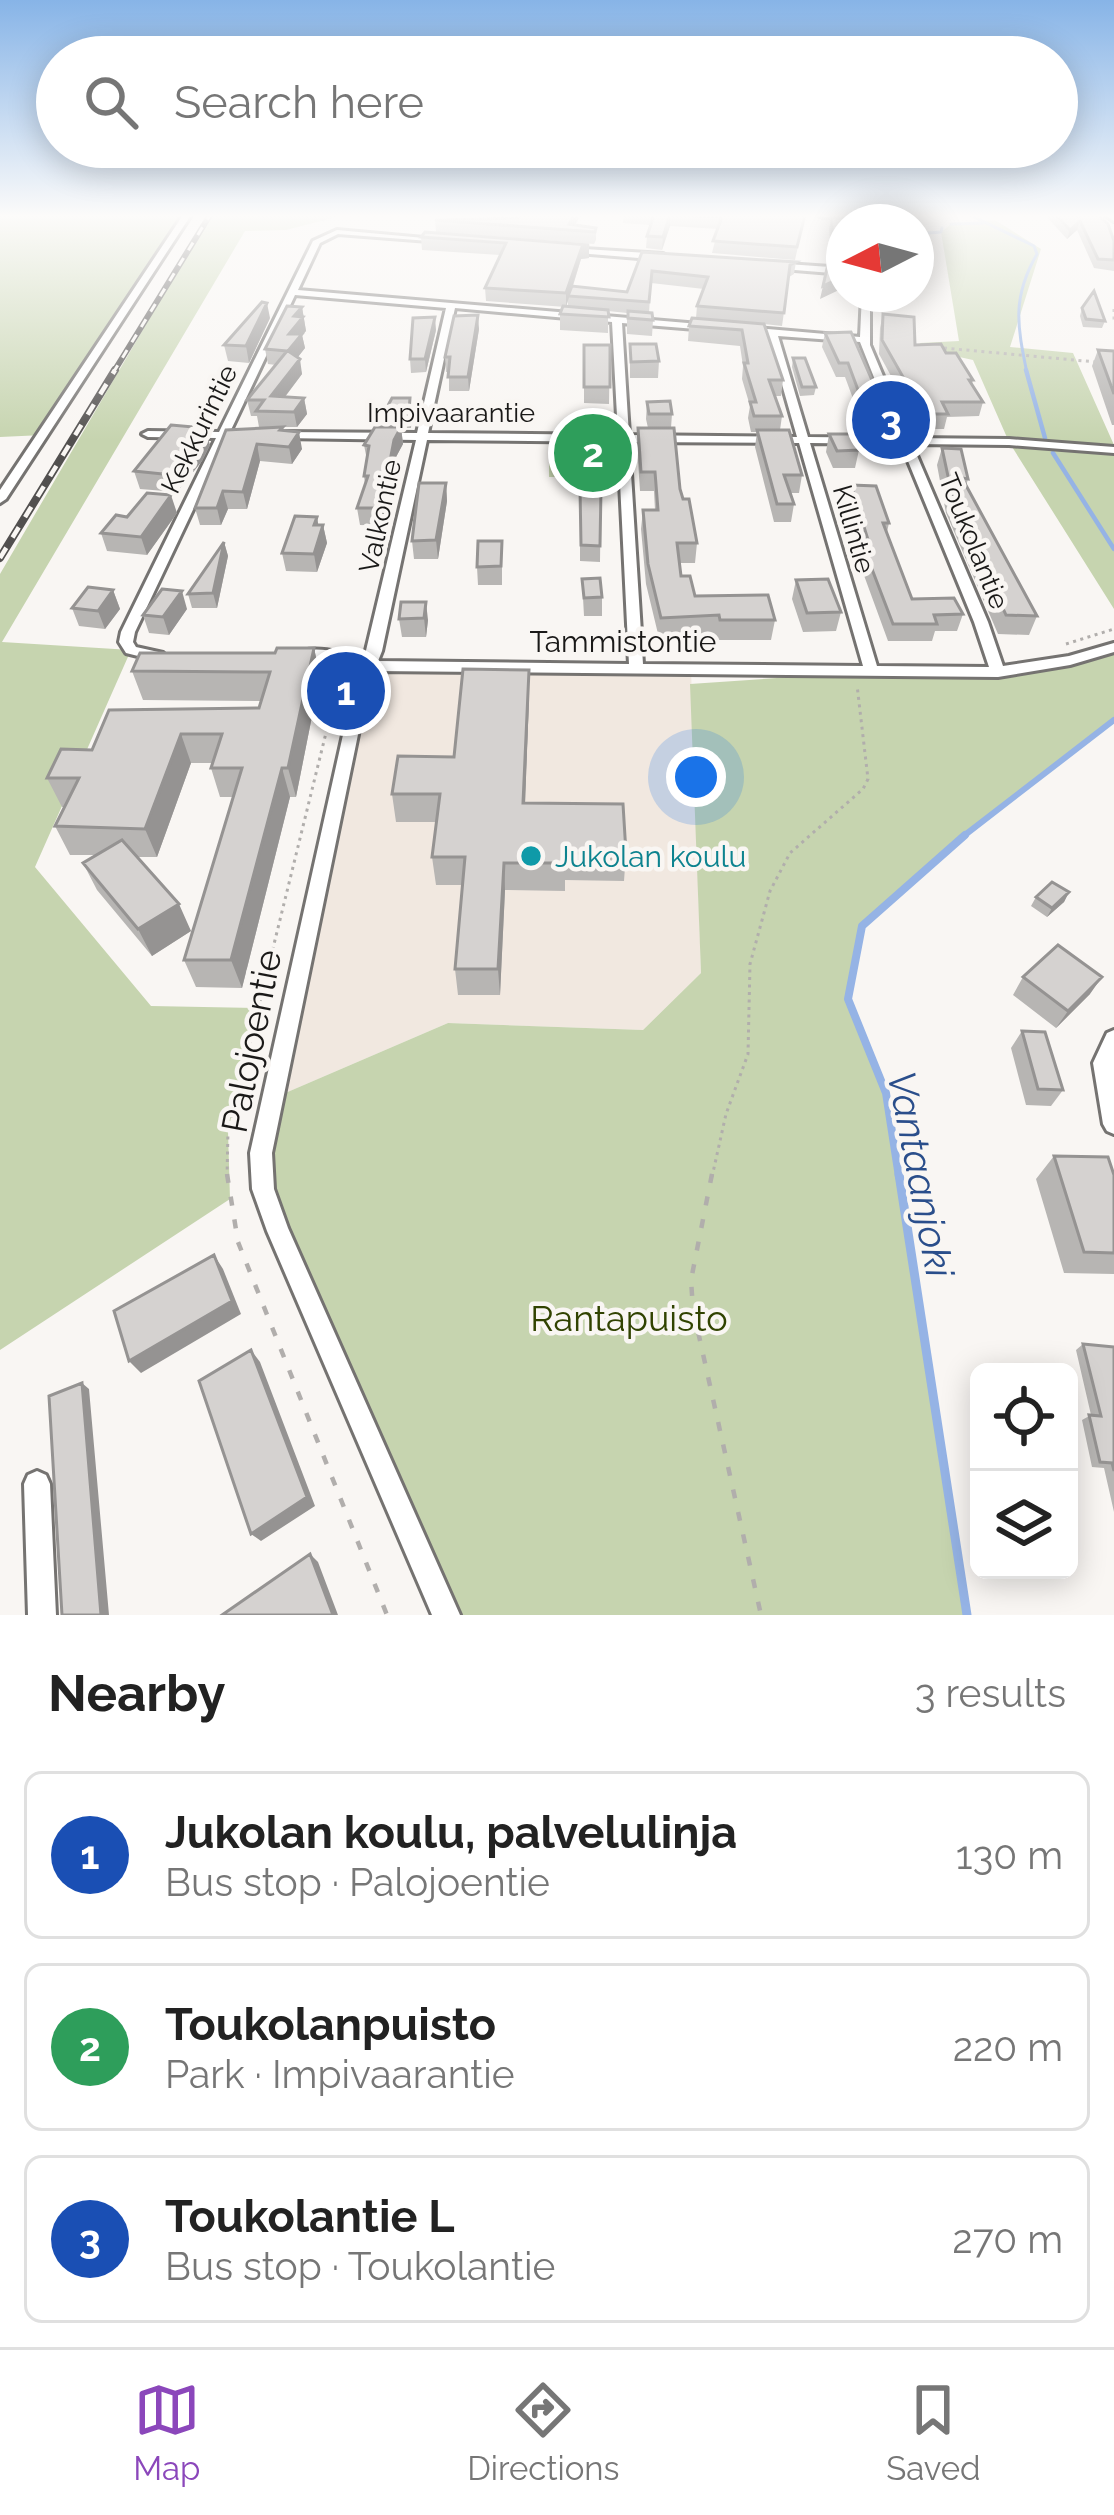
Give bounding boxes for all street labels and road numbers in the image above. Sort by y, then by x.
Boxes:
street label: Kekkurintie [155,360,243,498]
street label: Impivaarantie [367,397,535,428]
street label: Valkontie [353,456,407,575]
street label: Toukolantie [933,469,1015,614]
street label: Killintie [827,481,881,577]
street label: Tammistontie [530,624,716,659]
street label: Palojoentie [213,946,289,1136]

